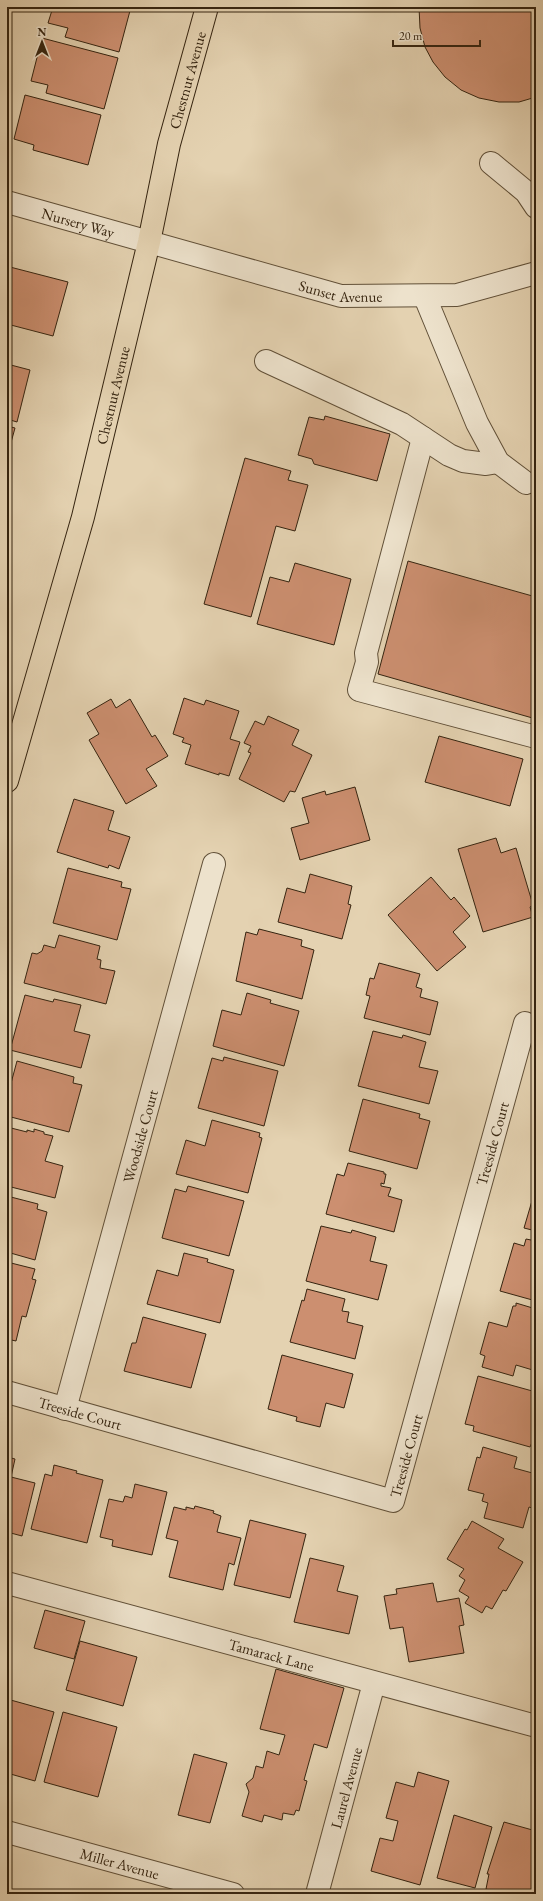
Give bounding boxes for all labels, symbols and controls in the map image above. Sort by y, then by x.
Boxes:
north arrow [22,22,62,62]
scale bar [393,22,480,48]
text: N [38,25,47,39]
text: 20 m [399,28,423,44]
street label: Chestnut Avenue [164,29,209,131]
street label: Nursery Way [40,203,117,241]
street label: Sunset Avenue [297,275,382,306]
street label: Chestnut Avenue [91,344,133,446]
street label: Woodside Court [118,1087,161,1185]
street label: Treeside Court [471,1099,512,1187]
street label: Treeside Court [36,1392,124,1434]
street label: Treeside Court [385,1412,426,1500]
street label: Tamarack Lane [227,1634,317,1675]
street label: Laurel Avenue [326,1745,366,1830]
street label: Miller Avenue [78,1843,162,1883]

